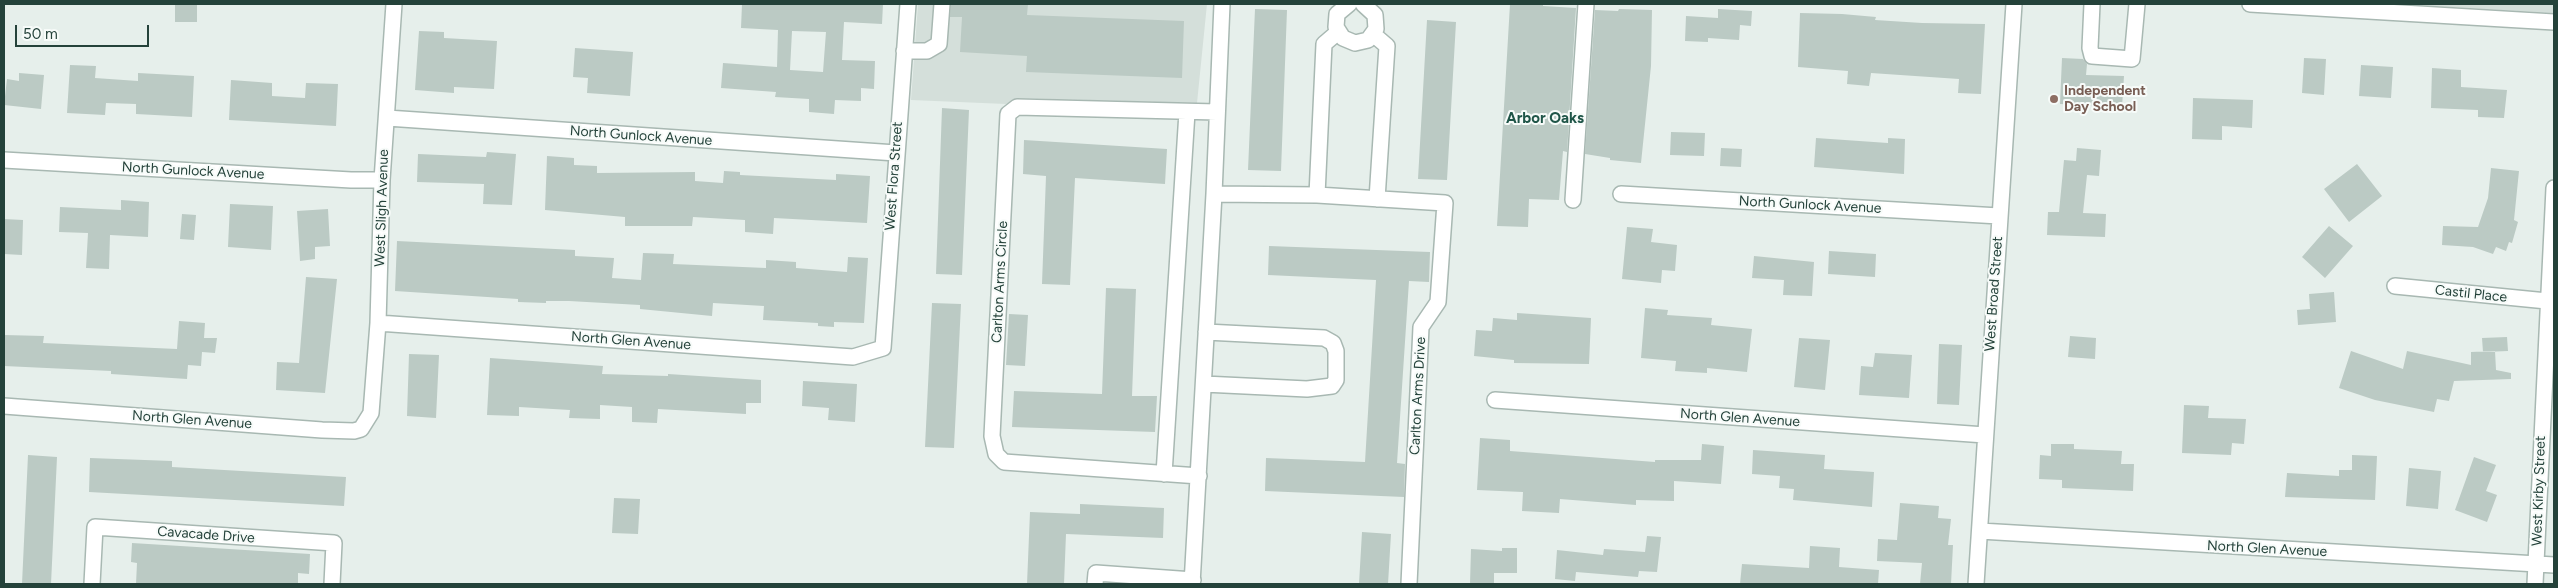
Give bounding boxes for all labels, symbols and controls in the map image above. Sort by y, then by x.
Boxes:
scale bar [18,15,151,47]
text: 50 m [23,25,58,43]
place label: Independent Day School [2064,83,2146,115]
marker: Independent Day School [2048,93,2060,105]
district label: Arbor Oaks [1506,110,1584,128]
street label: West Flora Street [882,121,906,231]
street label: North Gunlock Avenue [569,123,713,149]
street label: West Sligh Avenue [372,149,392,267]
street label: North Gunlock Avenue [121,159,265,183]
street label: North Gunlock Avenue [1738,193,1882,217]
street label: Carlton Arms Circle [988,221,1012,343]
street label: West Broad Street [1982,236,2006,352]
street label: Castil Place [2434,282,2508,306]
street label: North Glen Avenue [570,328,692,354]
street label: Carlton Arms Drive [1407,337,1429,455]
street label: North Glen Avenue [1679,405,1801,431]
street label: North Glen Avenue [131,407,253,433]
street label: West Kirby Street [2529,436,2549,546]
street label: Cavacade Drive [157,523,255,547]
street label: North Glen Avenue [2207,537,2327,561]

